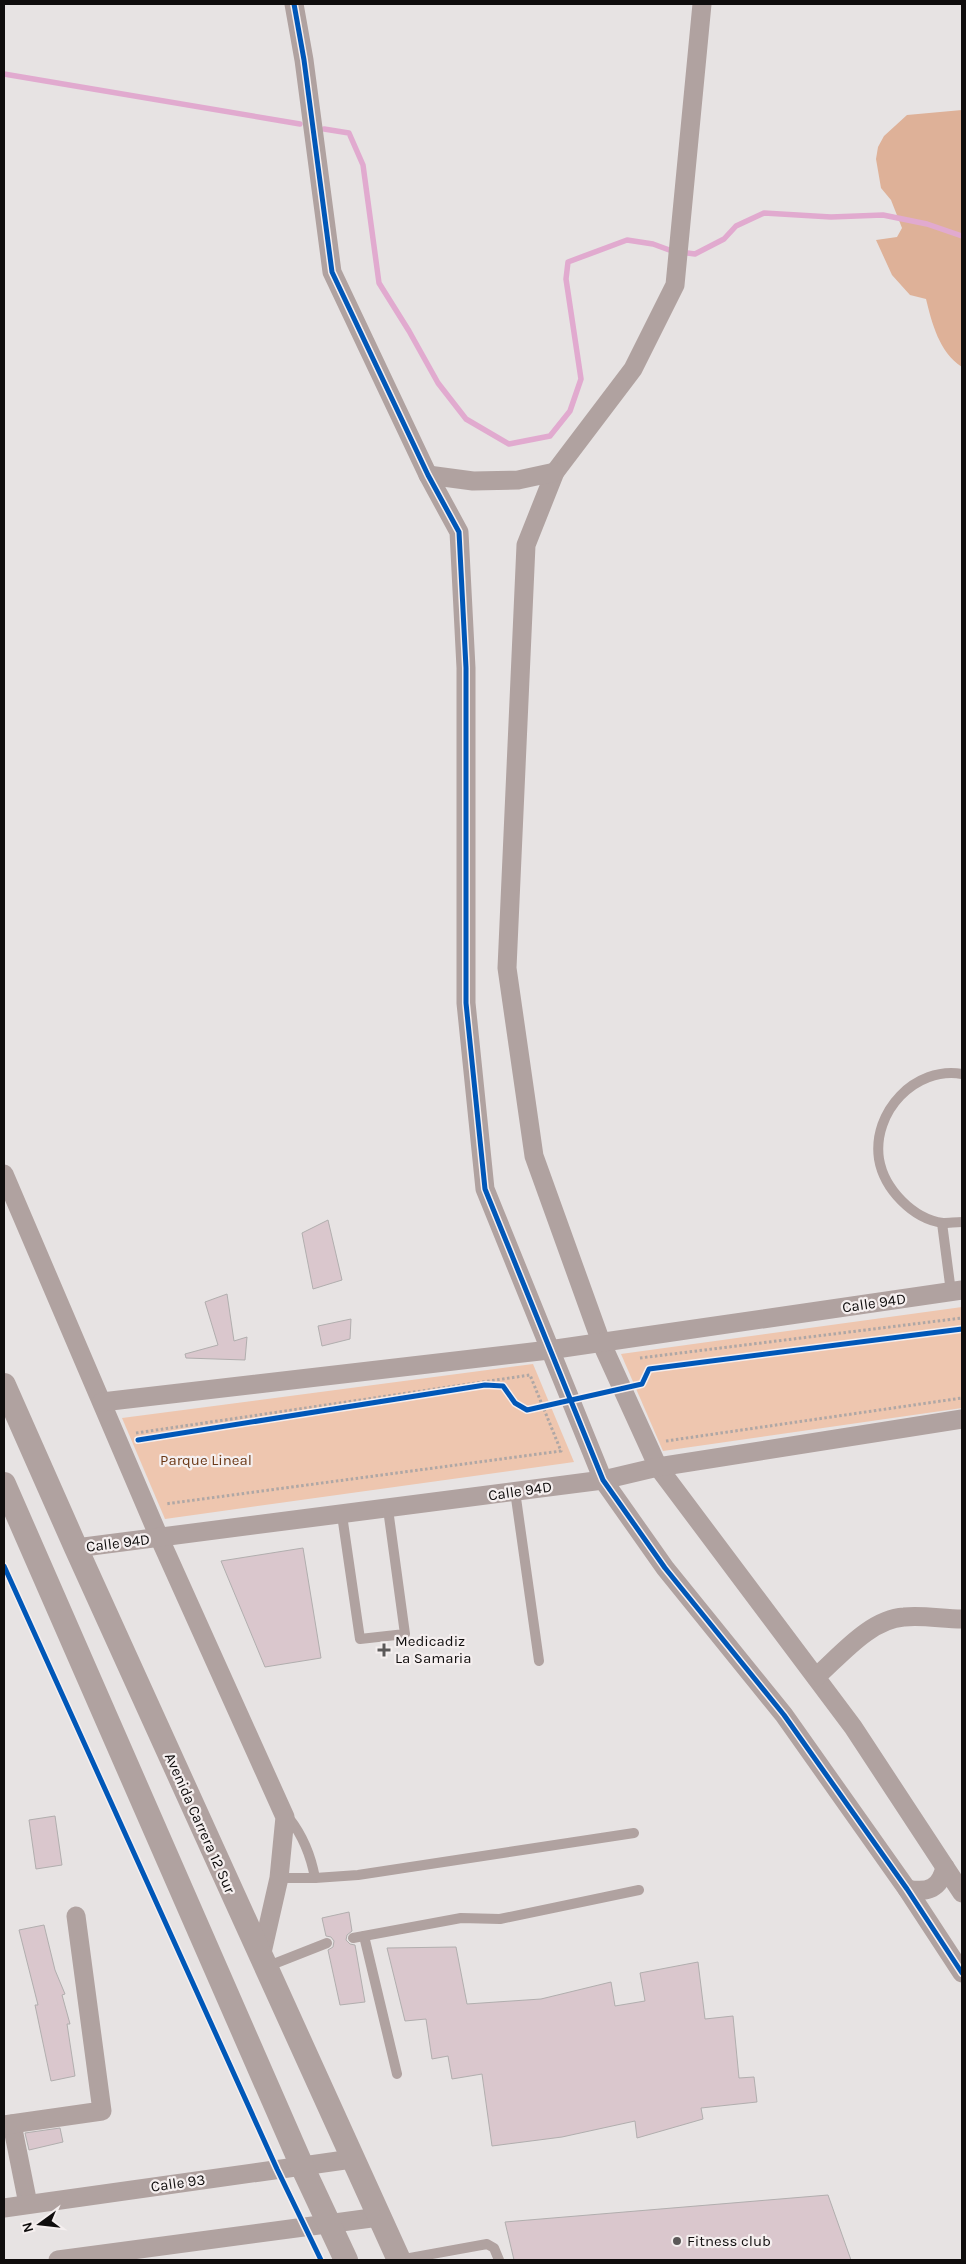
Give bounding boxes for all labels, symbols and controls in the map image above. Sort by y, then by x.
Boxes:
street label: Calle 94D [841,1290,907,1316]
park label: Parque Lineal [160,1451,252,1469]
street label: Calle 94D [487,1478,553,1504]
street label: Calle 94D [85,1530,151,1556]
place label: Medicadiz La Samaria [395,1632,472,1667]
marker: Medicadiz La Samaria [377,1643,391,1657]
street label: Avenida Carrera 12 Sur [161,1750,239,1897]
street label: Calle 93 [150,2170,206,2196]
north arrow [15,2199,65,2249]
text: N [18,2220,37,2234]
place label: Fitness club [687,2232,771,2250]
marker: Fitness club [671,2235,683,2247]

